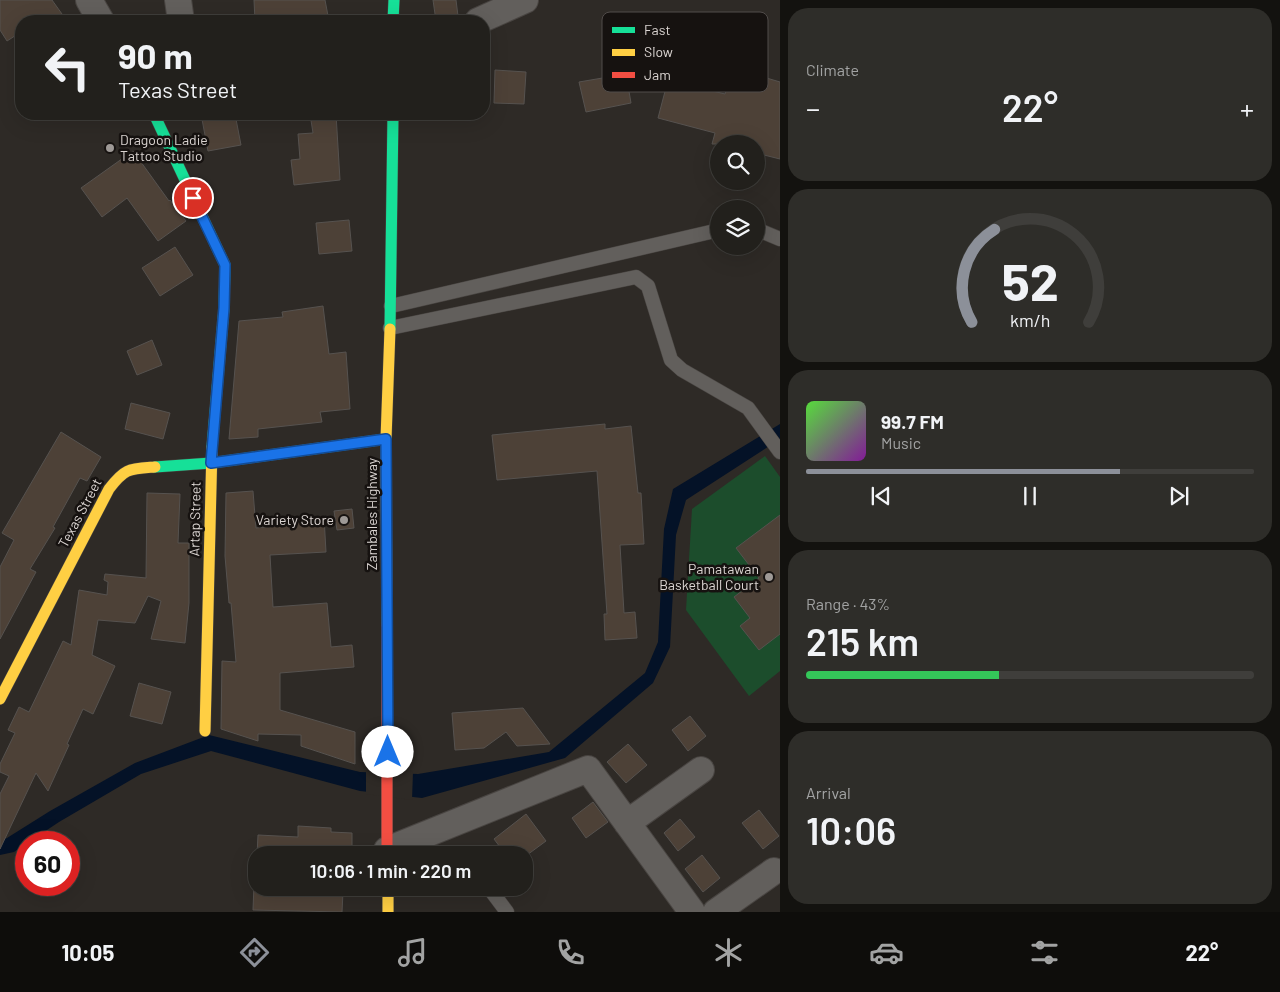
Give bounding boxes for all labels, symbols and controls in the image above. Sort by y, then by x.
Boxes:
legend [602,12,768,92]
text: Fast [644,21,670,38]
text: 90 m [118,34,193,76]
icon: left [35,35,100,100]
text: Slow [644,43,673,60]
text: Climate [806,60,859,79]
text: Jam [644,66,671,83]
text: Texas Street [118,76,237,102]
text: 22° [1002,84,1058,130]
text: − [806,91,820,125]
text: + [1240,91,1254,125]
place label: Dragoon Ladie Tattoo Studio [120,131,208,164]
map controls [710,135,765,255]
button: search [710,135,765,190]
marker: Dragoon Ladie Tattoo Studio [104,142,116,154]
pin [172,177,214,219]
icon: arrive [179,184,207,212]
button: layers [710,200,765,255]
text: 52 [1001,249,1059,311]
text: km/h [1010,309,1050,331]
text: 99.7 FM [881,410,944,433]
text: Music [881,433,921,452]
street label: Zambales Highway [363,457,380,570]
street label: Texas Street [54,475,105,550]
street label: Artap Street [185,481,204,557]
icon: previous [867,482,895,510]
icon: pause [1016,482,1044,510]
icon: next [1165,482,1193,510]
place label: Variety Store [256,511,334,528]
marker: Variety Store [338,514,350,526]
place label: Pamatawan Basketball Court [659,560,759,593]
marker: Pamatawan Basketball Court [763,571,775,583]
text: Range · 43% [806,594,890,613]
text: 215 km [806,618,919,664]
position arrow [361,725,413,777]
text: Arrival [806,783,851,802]
text: 10:06 [806,807,896,853]
speed limit sign: 60 [15,831,80,896]
text: 10:06 · 1 min · 220 m [310,859,471,882]
icon: directions [237,935,272,970]
icon: music [395,935,430,970]
icon: phone [553,935,588,970]
icon: climate [711,935,746,970]
icon: car [869,935,904,970]
icon: filters [1027,935,1062,970]
text: 10:05 [62,939,114,965]
text: 22° [1185,939,1218,965]

